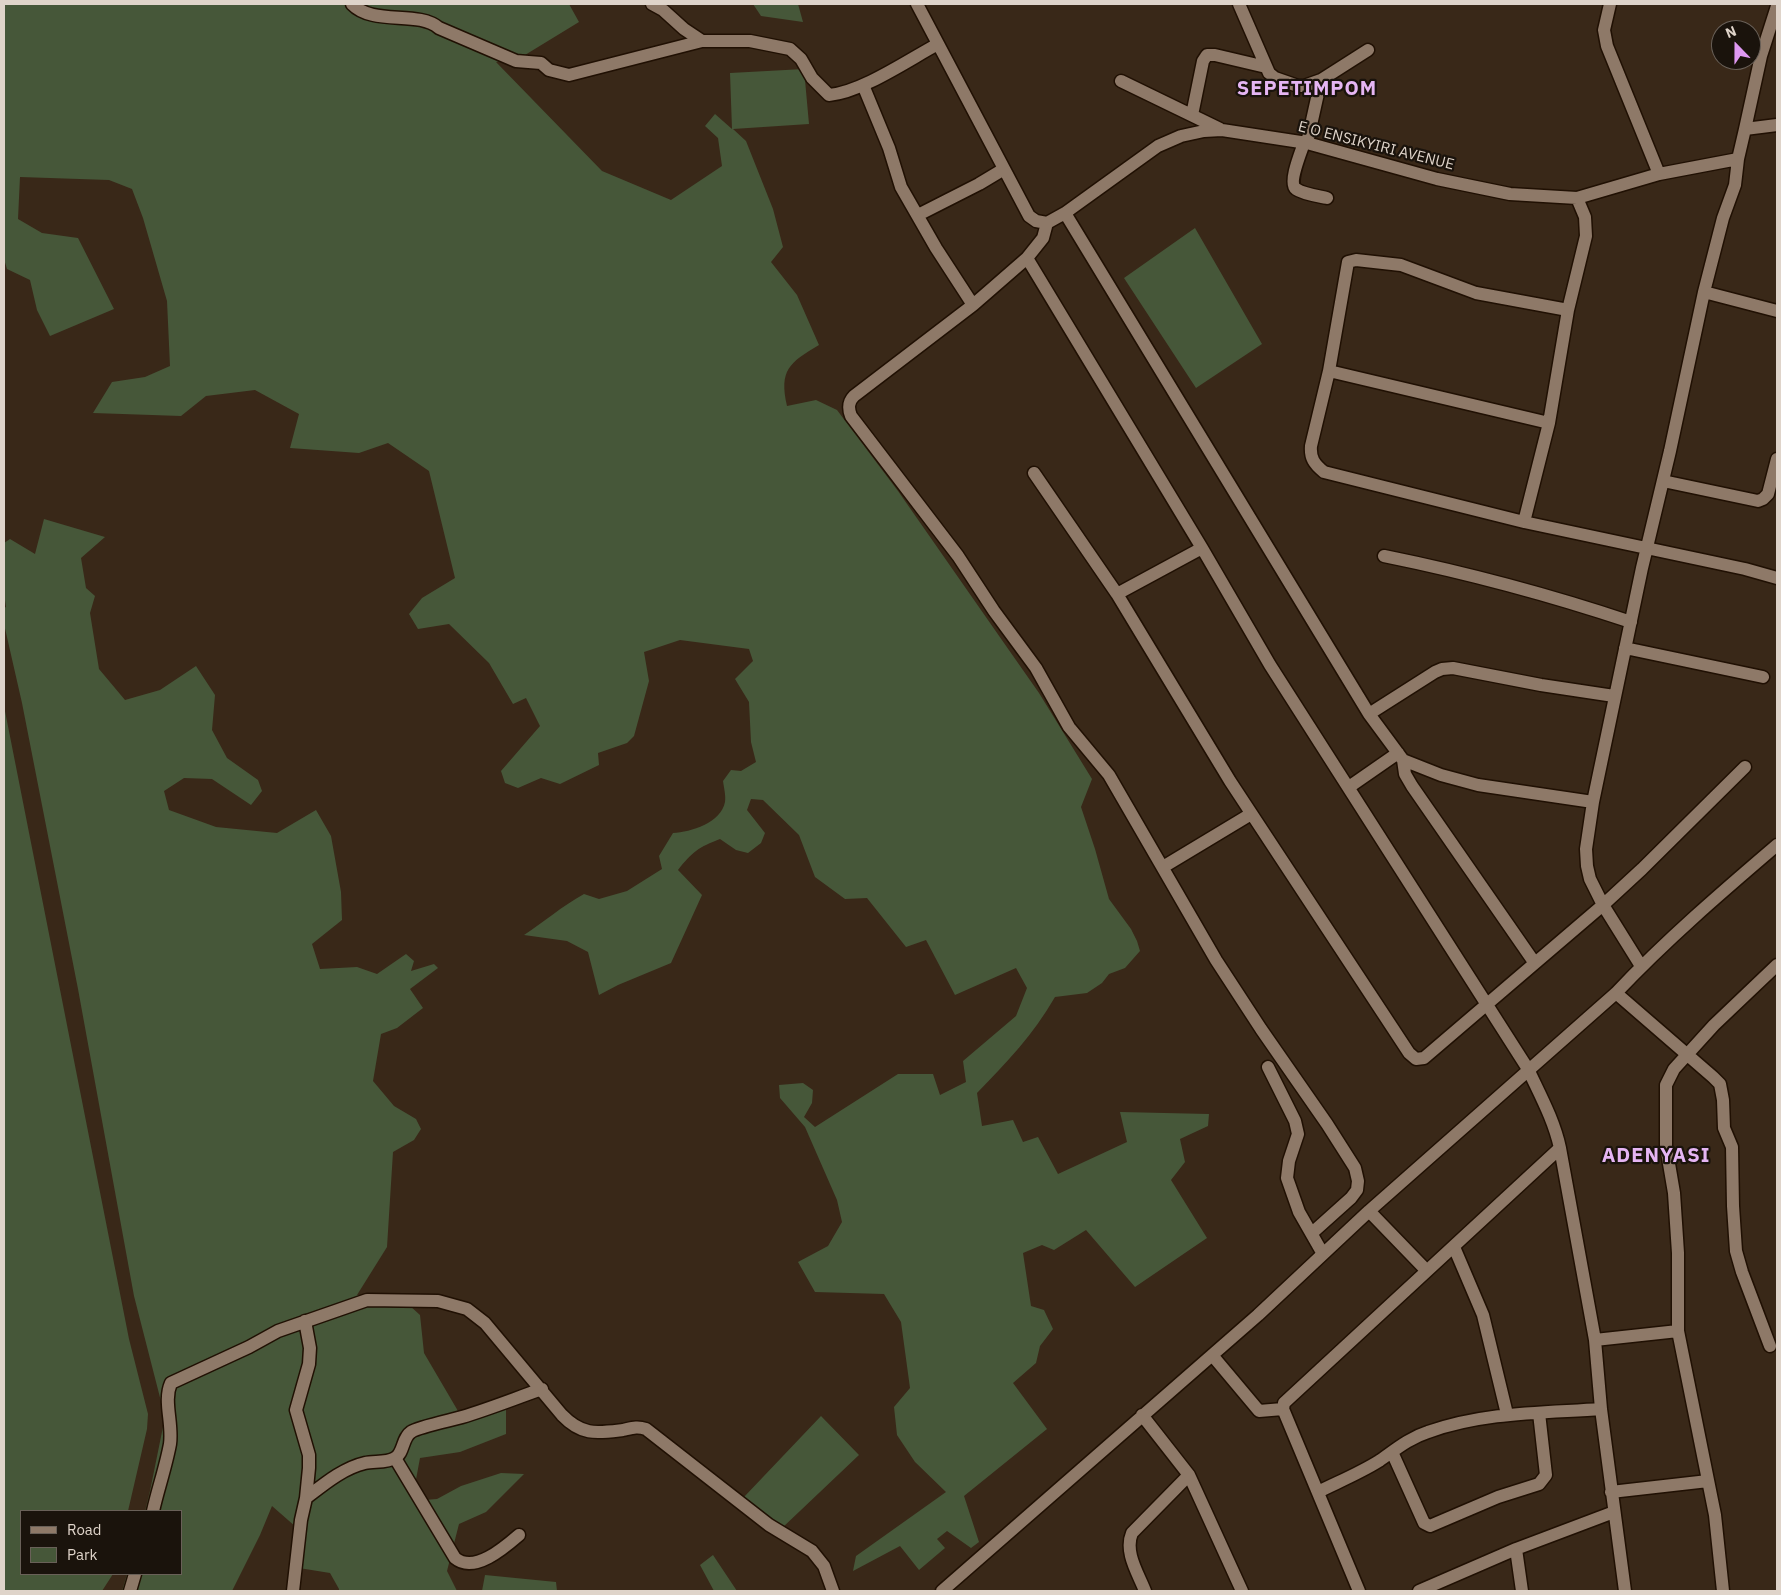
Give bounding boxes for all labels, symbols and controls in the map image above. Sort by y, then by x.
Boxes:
north arrow [1711,20,1761,70]
text: N [1723,22,1739,42]
district label: SEPETIMPOM [1236,77,1378,101]
street label: E O ENSIKYIRI AVENUE [1296,118,1456,174]
district label: ADENYASI [1601,1144,1711,1168]
legend [20,1510,182,1575]
text: Road [67,1520,102,1539]
text: Park [67,1545,97,1564]

